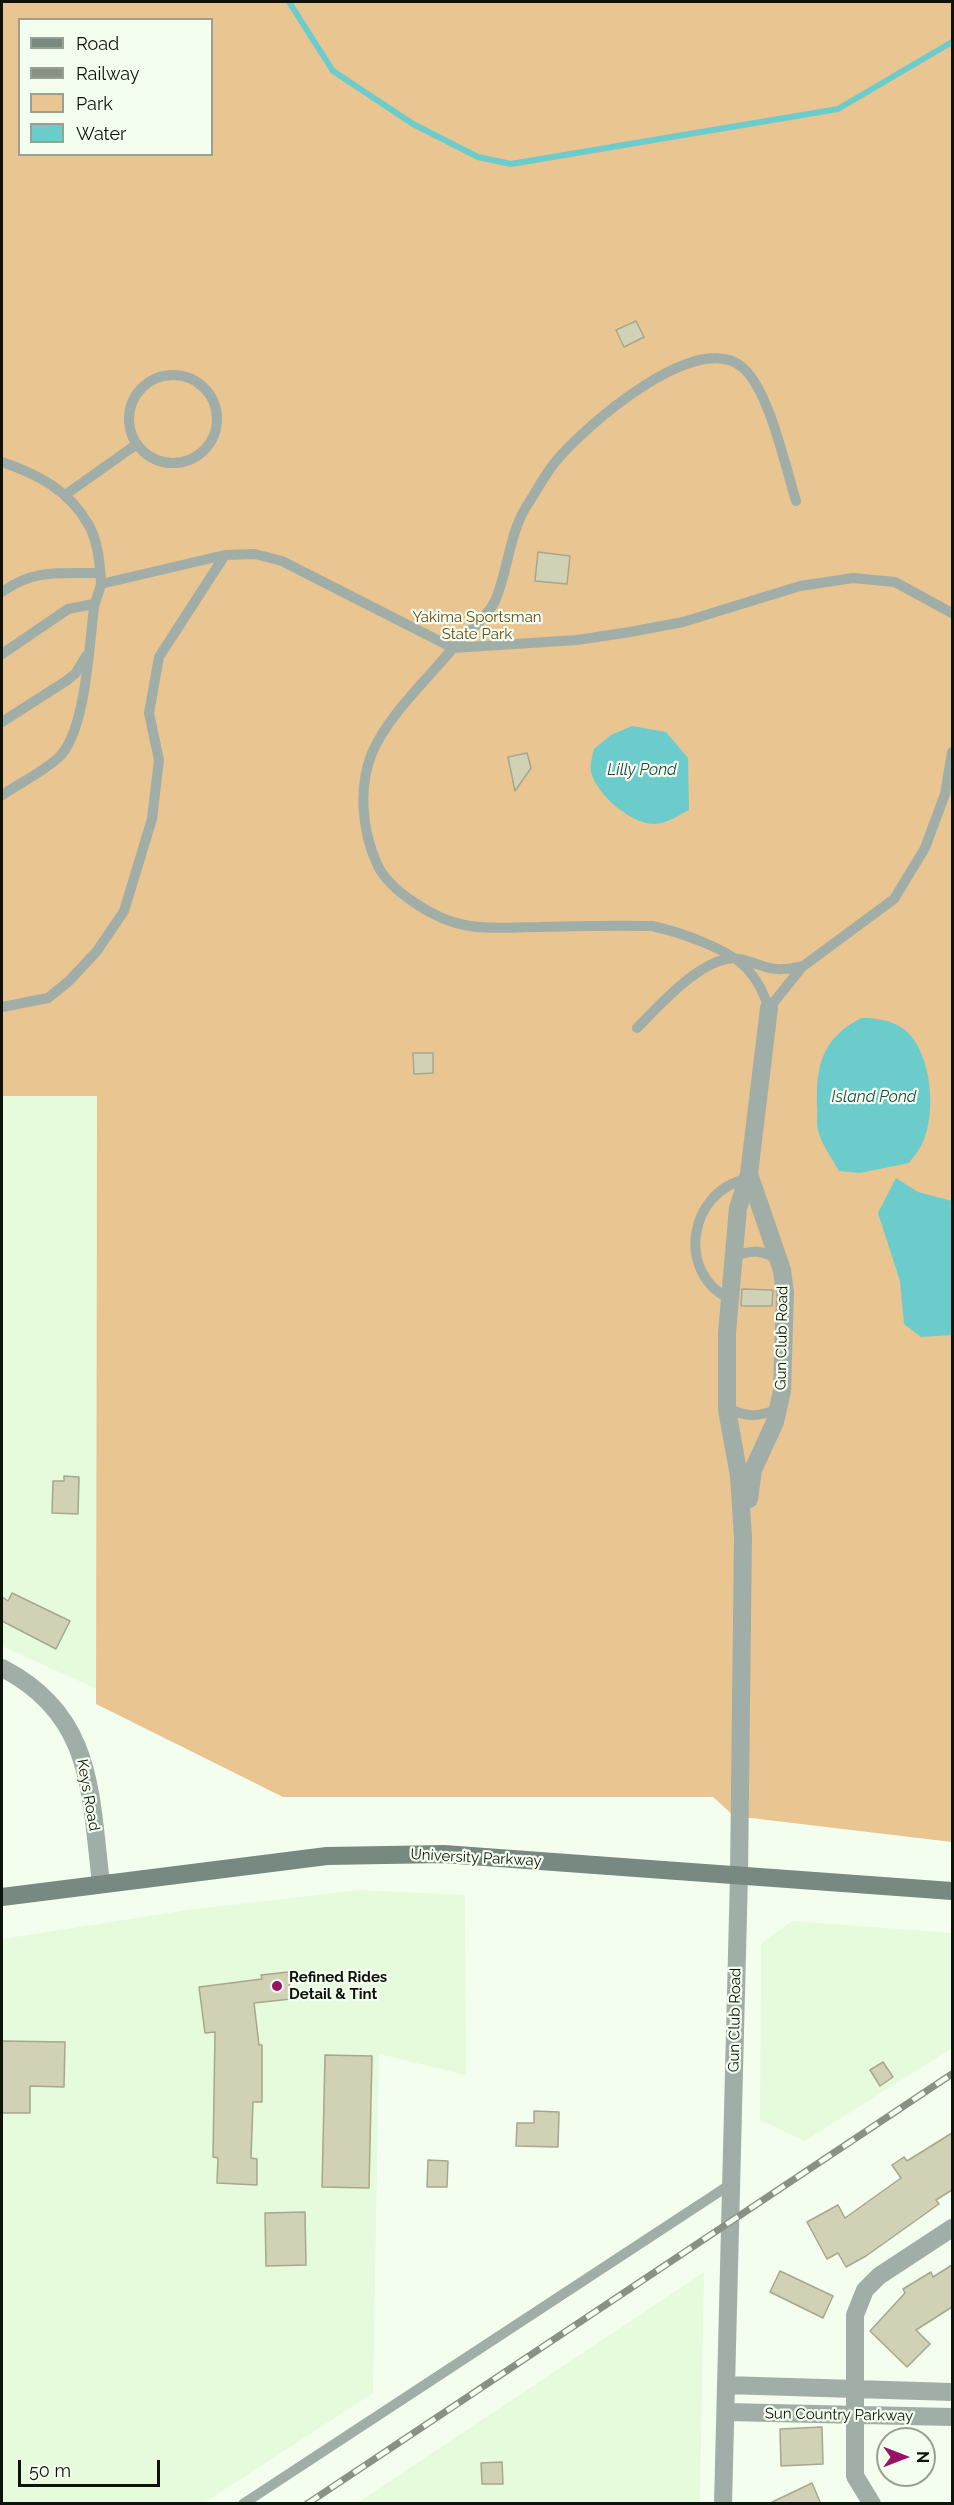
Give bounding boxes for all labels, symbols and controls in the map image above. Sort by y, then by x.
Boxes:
legend [18,18,213,156]
text: Road [76,33,119,54]
text: Railway [76,63,140,84]
text: Park [76,93,113,114]
text: Water [76,123,126,144]
park label: Yakima Sportsman State Park [412,608,542,643]
water label: Lilly Pond [607,760,677,780]
water label: Island Pond [832,1087,916,1107]
street label: Gun Club Road [772,1286,792,1390]
street label: Keys Road [73,1758,103,1832]
street label: University Parkway [410,1846,542,1870]
place label: Refined Rides Detail & Tint [289,1968,387,2003]
street label: Gun Club Road [725,1968,745,2072]
marker: Refined Rides Detail & Tint [270,1979,284,1993]
street label: Sun Country Parkway [765,2405,913,2425]
north arrow [876,2427,936,2487]
scale bar [21,2448,164,2486]
text: N [913,2451,932,2463]
text: 50 m [29,2460,71,2481]

